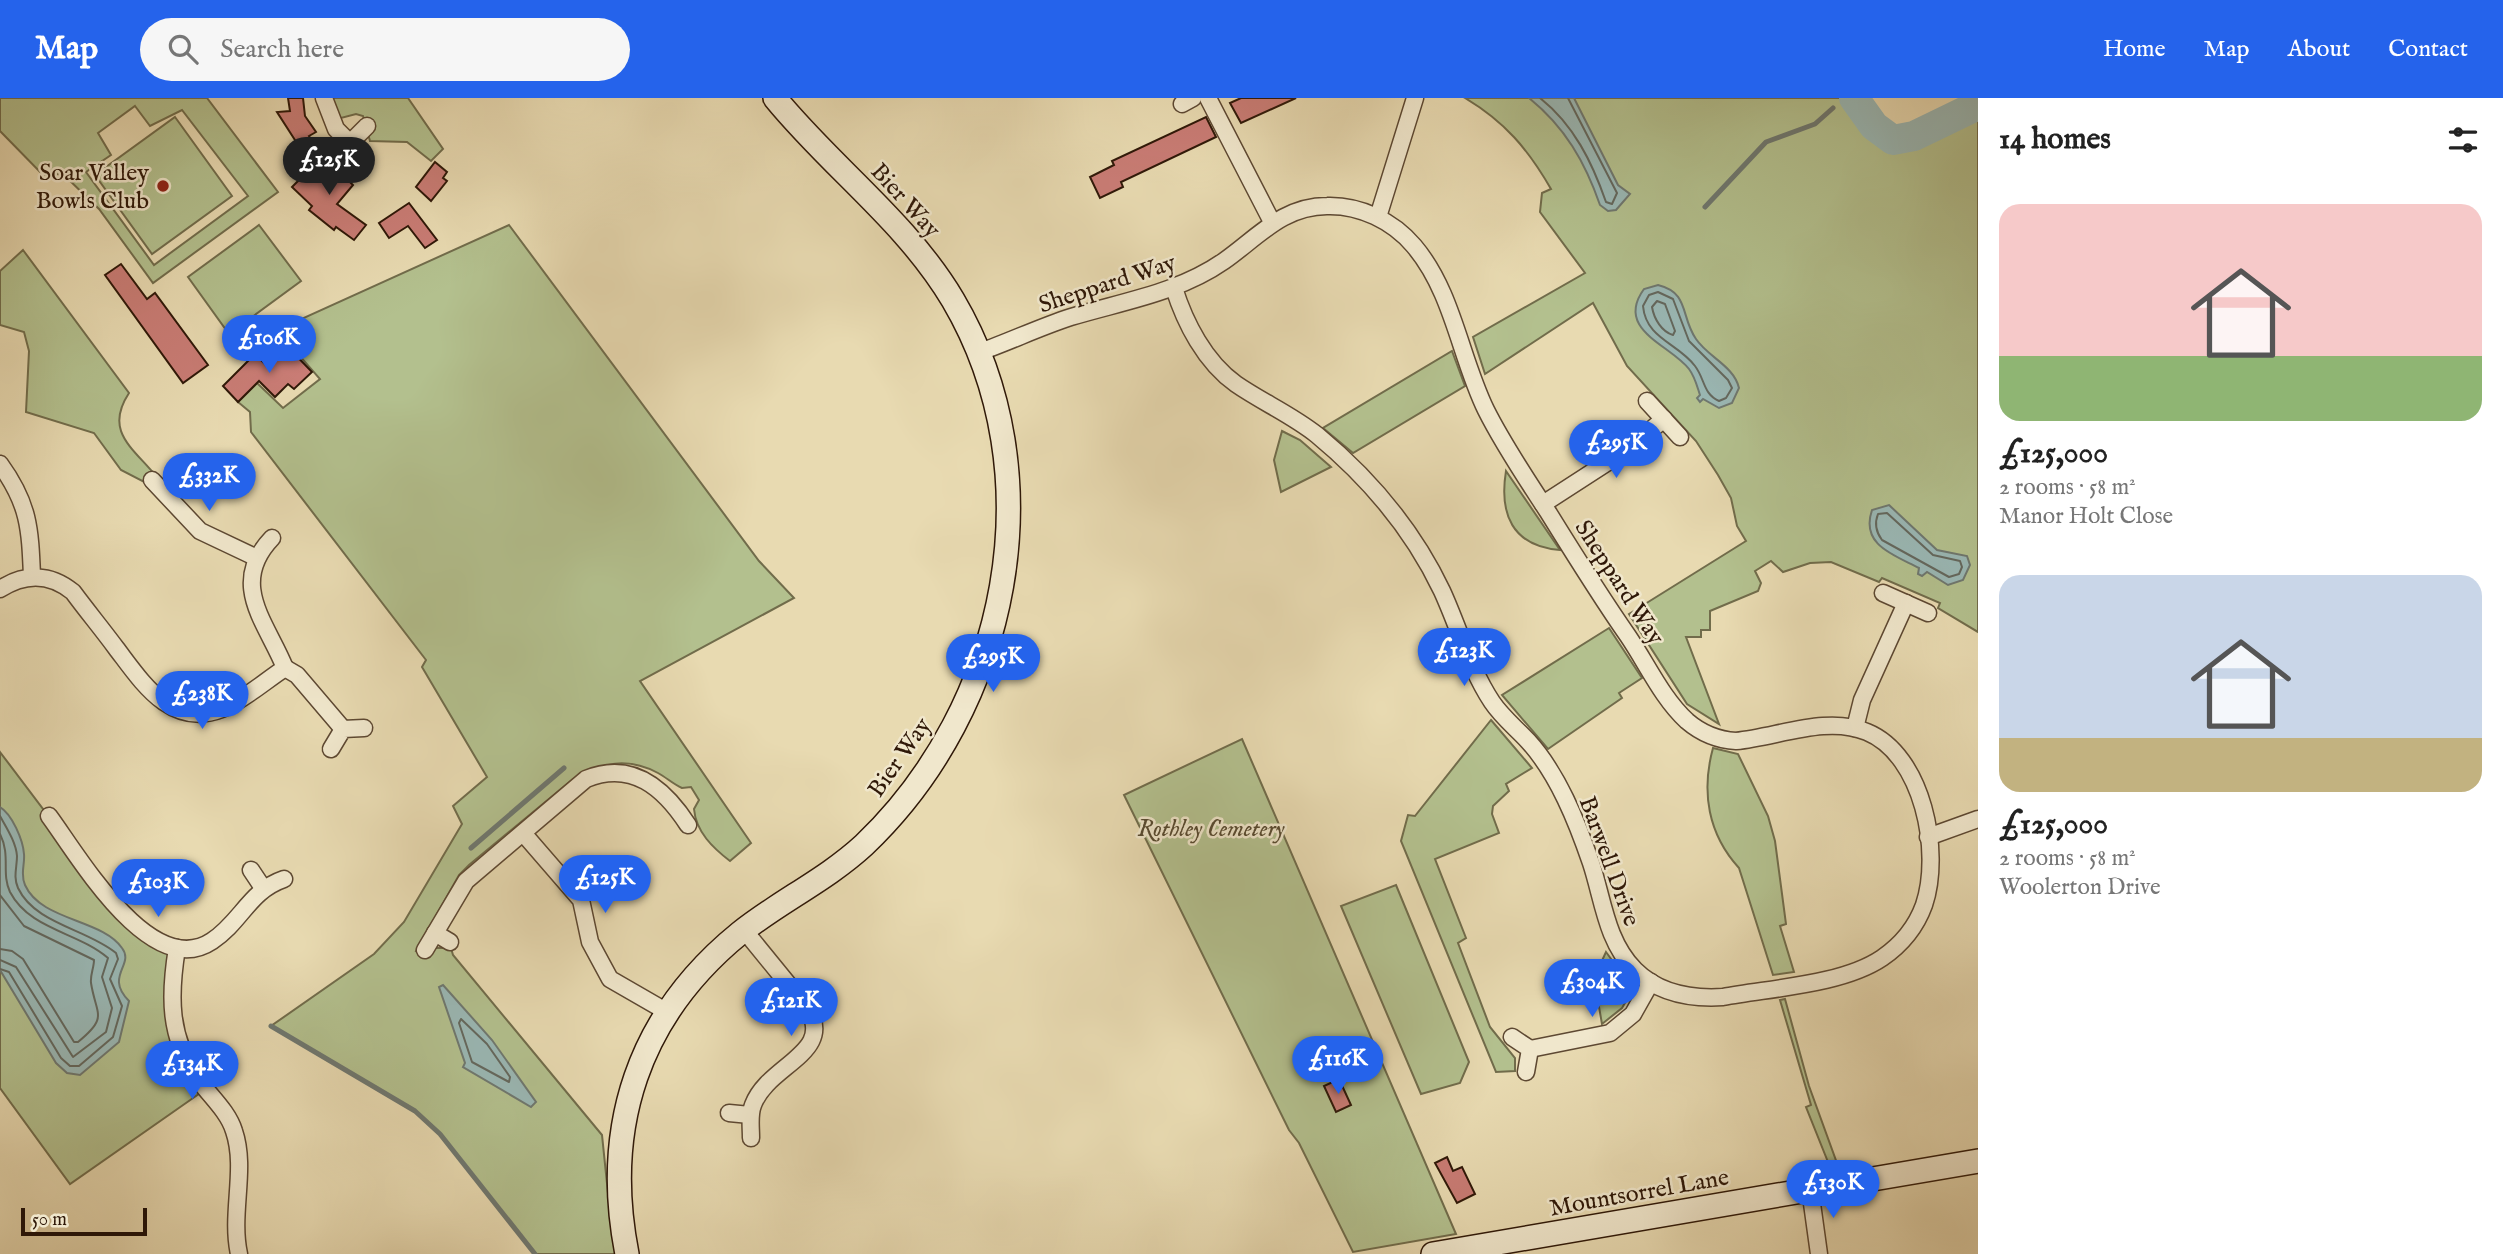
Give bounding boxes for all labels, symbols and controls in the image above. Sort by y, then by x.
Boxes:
search box [140,18,630,81]
text: Map [35,28,98,70]
icon: search [164,30,202,68]
text: Search here [220,33,344,66]
text: Home [2103,34,2166,65]
text: Map [2204,34,2250,65]
text: About [2288,34,2350,65]
text: Contact [2388,34,2468,65]
text: 14 homes [1999,121,2111,159]
icon: filters [2444,121,2482,159]
pin: £125K [280,138,378,197]
text: £125K [299,145,359,174]
street label: Bier Way [863,157,947,245]
place label: Soar Valley Bowls Club [36,158,149,217]
marker: Soar Valley Bowls Club [155,178,171,194]
street label: Sheppard Way [1035,248,1180,321]
icon: home [2178,250,2304,376]
pin: £106K [220,316,318,375]
text: £106K [238,323,300,352]
pin: £295K [1567,420,1665,480]
text: £295K [1585,428,1647,457]
text: £125,000 [1999,435,2108,473]
pin: £332K [160,454,258,513]
text: £332K [179,461,239,490]
text: 2 rooms · 58 m² [1999,473,2136,502]
text: Manor Holt Close [1999,502,2173,531]
street label: Sheppard Way [1567,515,1671,651]
icon: home [2178,621,2304,747]
pin: £123K [1415,628,1513,688]
pin: £295K [944,634,1042,694]
text: £123K [1434,636,1494,665]
text: £295K [962,642,1024,671]
pin: £238K [153,672,251,731]
text: £238K [172,679,232,708]
street label: Bier Way [862,712,939,804]
street label: Barwell Drive [1571,792,1646,931]
text: £125,000 [1999,806,2108,844]
park label: Rothley Cemetery [1137,814,1286,845]
text: 2 rooms · 58 m² [1999,844,2136,873]
pin: £125K [556,856,654,915]
pin: £103K [109,860,207,919]
text: £125K [575,863,635,892]
text: £103K [128,867,188,896]
text: Woolerton Drive [1999,873,2161,902]
pin: £304K [1543,960,1641,1019]
text: £304K [1560,967,1624,996]
pin: £121K [742,978,840,1038]
text: £121K [761,986,821,1015]
pin: £116K [1289,1037,1387,1096]
pin: £134K [143,1042,241,1101]
text: £116K [1308,1044,1368,1073]
text: £134K [162,1049,223,1078]
pin: £130K [1784,1160,1882,1220]
street label: Mountsorrel Lane [1547,1162,1731,1225]
text: £130K [1802,1168,1864,1197]
scale bar [21,1205,147,1237]
text: 50 m [32,1208,67,1232]

